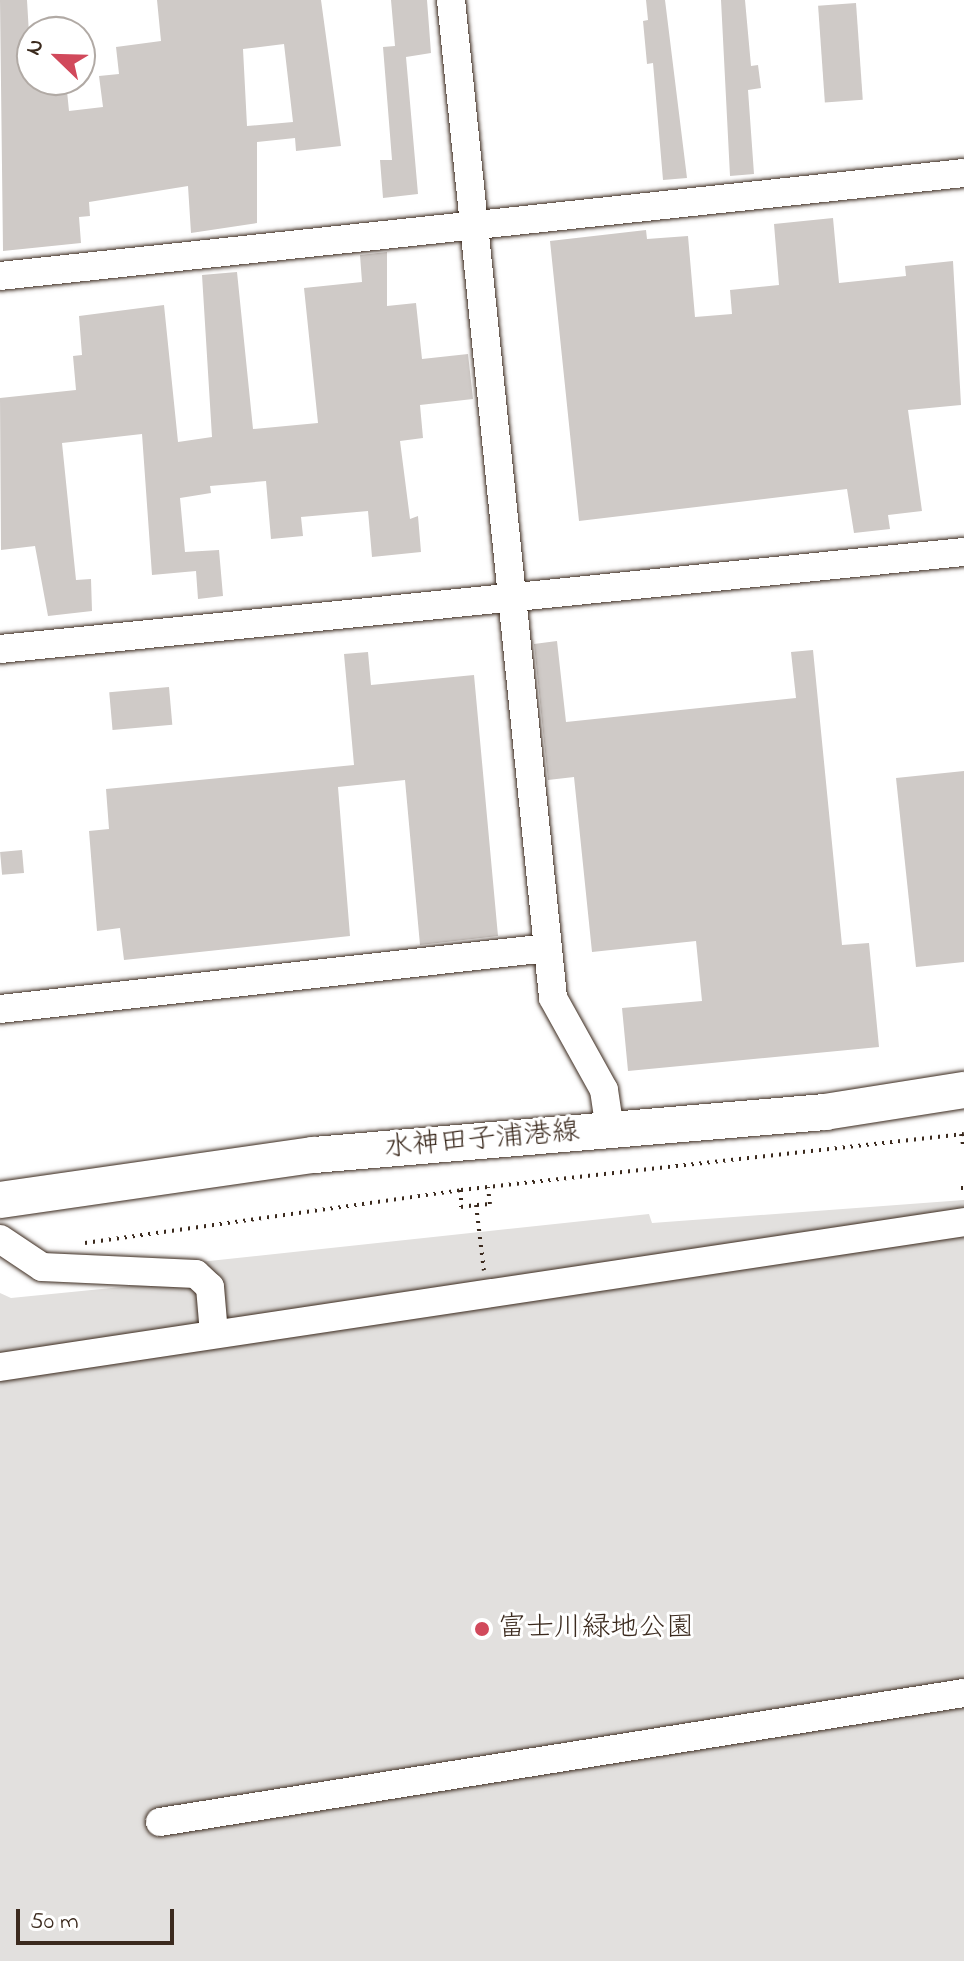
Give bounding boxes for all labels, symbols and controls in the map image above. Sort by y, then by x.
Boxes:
north arrow [16,16,96,96]
text: N [18,34,53,61]
street label: 水神田子浦港線 [383,1116,581,1166]
place label: 富士川緑地公園 [498,1612,694,1646]
marker: 富士川緑地公園 [473,1620,491,1638]
scale bar [20,1893,178,1943]
text: 50 m [30,1905,79,1940]

